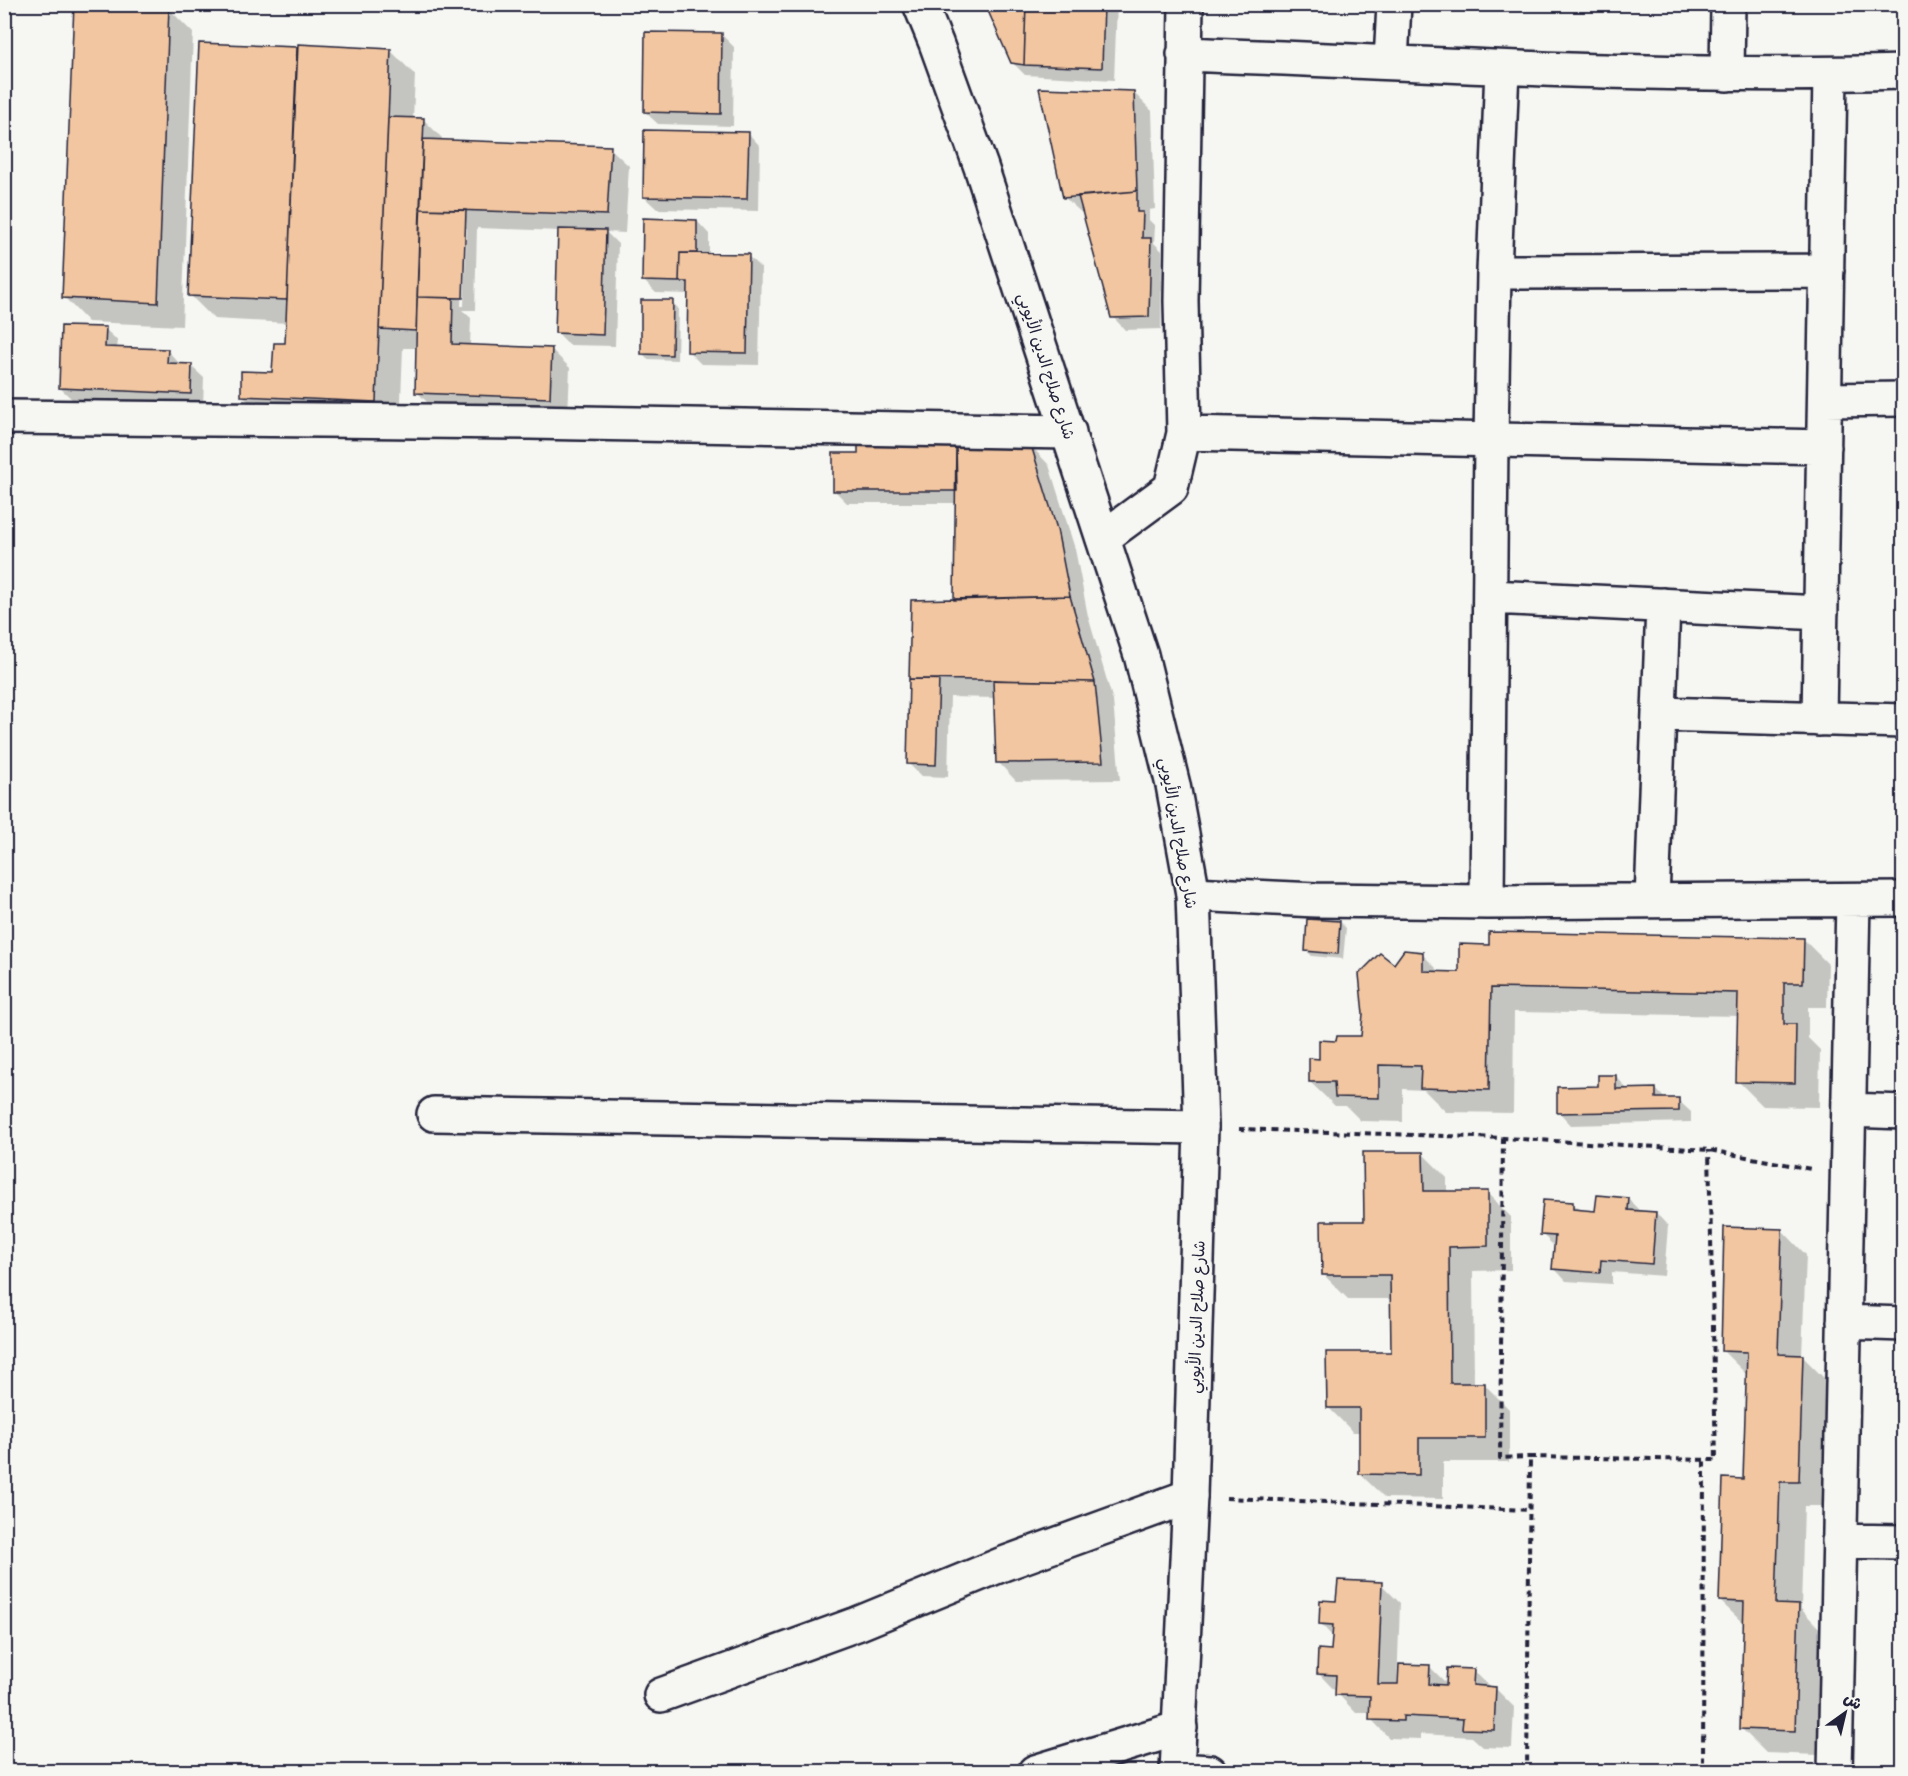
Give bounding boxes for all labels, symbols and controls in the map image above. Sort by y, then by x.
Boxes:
street label: شارع صلاح الدين الأيوبي [1009,290,1081,443]
street label: شارع صلاح الدين الأيوبي [1151,756,1203,911]
street label: شارع صلاح الدين الأيوبي [1182,1240,1214,1394]
north arrow [1815,1683,1875,1743]
text: ش [1840,1687,1867,1715]

